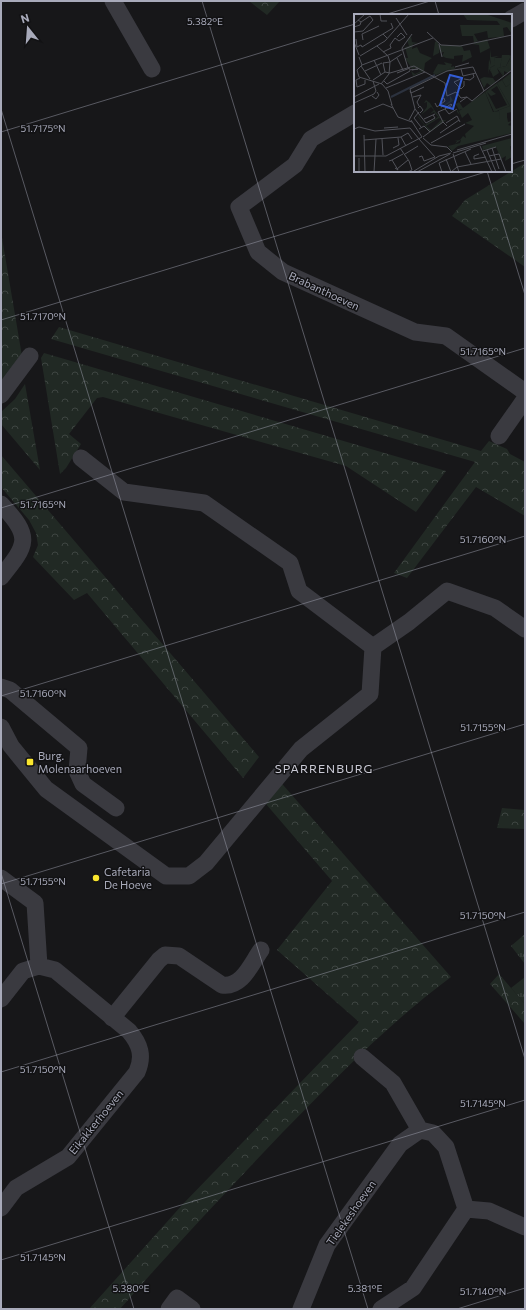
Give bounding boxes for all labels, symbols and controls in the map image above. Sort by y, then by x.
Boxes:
north arrow [8,8,48,48]
text: N [19,11,31,25]
inset map [354,14,512,172]
text: 5.382°E [187,15,223,27]
text: 51.7175°N [20,122,66,134]
street label: Brabanthoeven [287,269,362,313]
text: 51.7170°N [20,310,66,322]
text: 51.7165°N [460,345,506,357]
text: 51.7165°N [20,498,66,510]
text: 51.7160°N [460,533,506,545]
text: 51.7160°N [20,687,66,699]
text: 51.7155°N [460,721,506,733]
place label: Burg. Molenaarhoeven [38,749,122,775]
marker: Burg. Molenaarhoeven [25,757,35,767]
district label: SPARRENBURG [275,761,373,775]
place label: Cafetaria De Hoeve [104,865,152,891]
marker: Cafetaria De Hoeve [91,873,101,883]
text: 51.7155°N [20,875,66,887]
text: 51.7150°N [460,909,506,921]
text: 51.7150°N [20,1063,66,1075]
street label: Eikakkerhoeven [66,1087,126,1156]
text: 51.7145°N [460,1097,506,1109]
street label: Tielekeshoeven [323,1177,378,1248]
text: 51.7145°N [20,1251,66,1263]
text: 5.380°E [113,1282,149,1294]
text: 5.381°E [348,1282,382,1294]
text: 51.7140°N [460,1285,506,1297]

